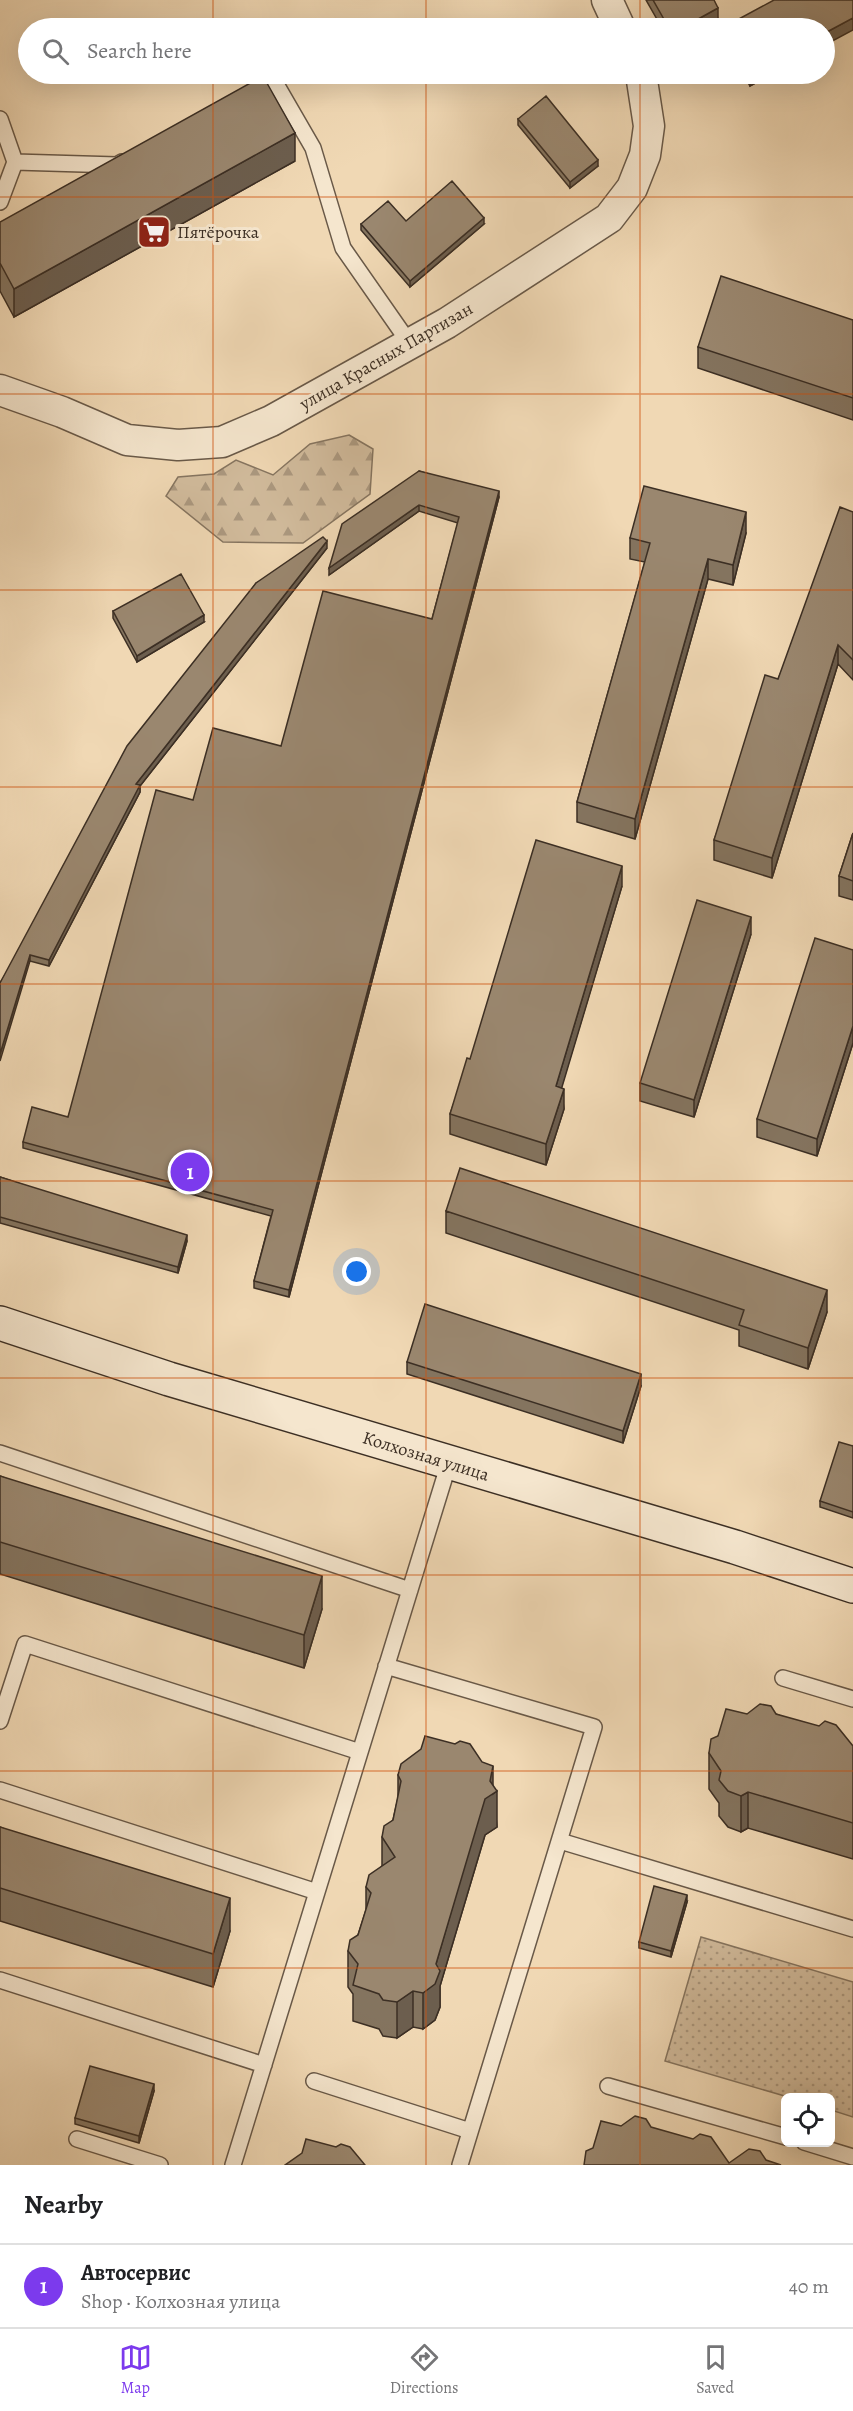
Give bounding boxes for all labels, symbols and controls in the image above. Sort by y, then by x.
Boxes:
search box [18,18,835,84]
icon: search [39,35,72,68]
text: Search here [87,36,192,66]
supermarket icon: Пятёрочка [136,214,172,250]
place label: Пятёрочка [177,220,260,244]
street label: улица Красных Партизан [294,297,477,416]
pin: 1 [170,1150,210,1194]
your location [342,1257,371,1286]
street label: Колхозная улица [360,1425,493,1487]
map controls [781,2093,835,2147]
button: locate [781,2093,835,2147]
text: Nearby [24,2187,103,2222]
text: Автосервис [81,2258,191,2288]
text: 1 [40,2273,47,2300]
text: 40 m [789,2273,829,2300]
text: Shop · Колхозная улица [81,2288,280,2315]
tab: Map [119,2341,152,2399]
tab: Directions [390,2341,458,2399]
tab: Saved [696,2341,734,2399]

